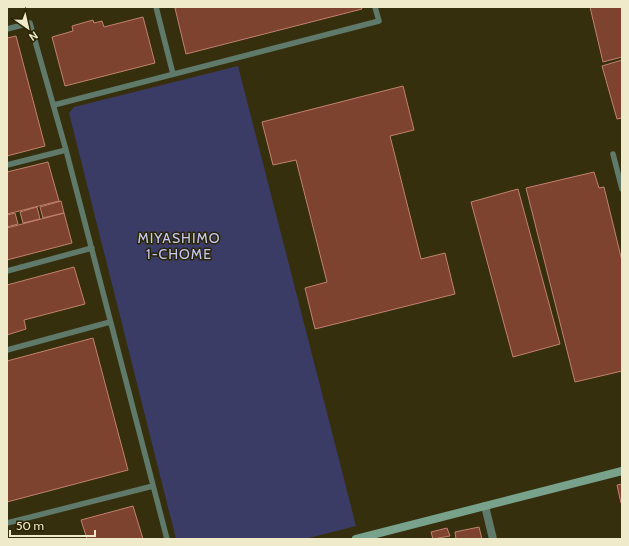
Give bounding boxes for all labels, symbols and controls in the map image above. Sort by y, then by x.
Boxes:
north arrow [8,8,48,48]
text: N [26,28,41,44]
district label: MIYASHIMO 1-CHOME [137,229,221,263]
scale bar [10,512,95,538]
text: 50 m [16,518,44,533]

